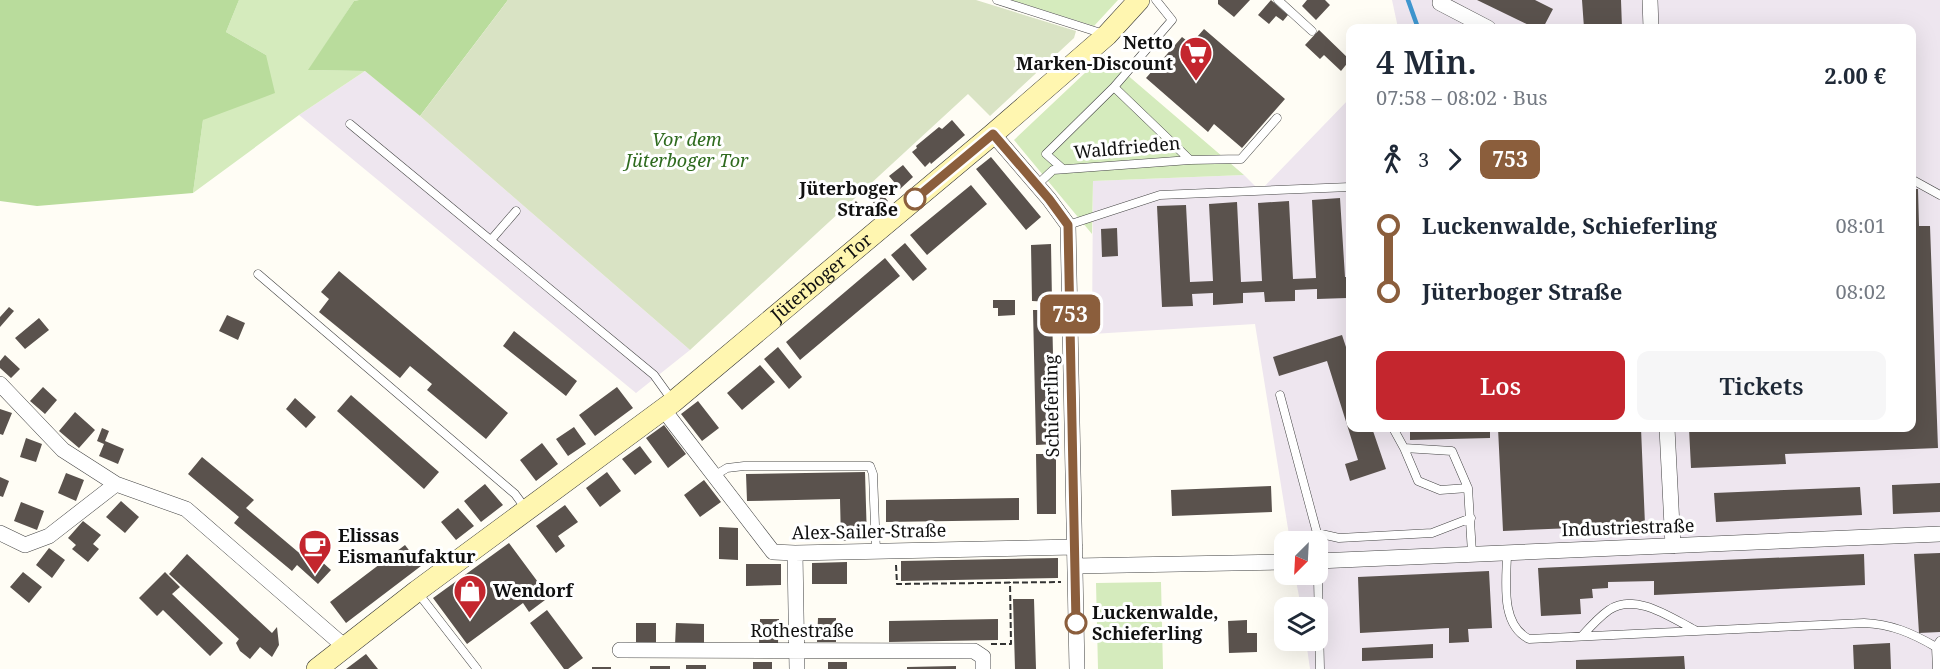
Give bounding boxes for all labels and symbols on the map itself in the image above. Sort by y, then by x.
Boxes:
place label: Netto Marken-Discount [1016,30,1173,75]
supermarket icon: Netto Marken-Discount [1178,35,1214,82]
park label: Vor dem Jüterboger Tor [623,127,749,172]
street label: Waldfrieden [1072,130,1182,164]
place label: Jüterboger Straße [798,176,899,221]
marker: Jüterboger Straße [904,188,926,210]
street label: Jüterboger Tor [765,227,877,327]
line badge: 753 [1036,294,1104,334]
street label: Schieferling [1038,354,1064,458]
street label: Industriestraße [1561,513,1695,541]
street label: Alex-Sailer-Straße [792,518,946,544]
place label: Elissas Eismanufaktur [338,523,476,568]
cafe icon: Elissas Eismanufaktur [297,528,333,575]
north arrow [1274,531,1328,585]
shop icon: Wendorf [452,573,488,620]
place label: Wendorf [493,578,575,602]
place label: Luckenwalde, Schieferling [1092,600,1219,645]
marker: Luckenwalde, Schieferling [1065,612,1087,634]
street label: Rothestraße [750,618,854,642]

